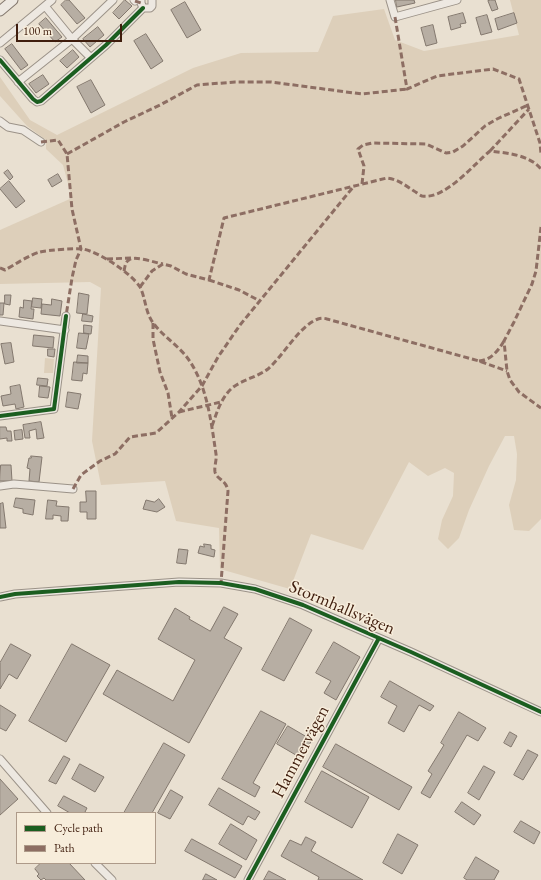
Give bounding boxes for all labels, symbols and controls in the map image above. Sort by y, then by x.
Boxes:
scale bar [18,16,124,42]
text: 100 m [23,23,52,39]
street label: Stormhallsvägen [286,576,398,640]
street label: Hammervägen [268,702,334,802]
legend [16,812,156,864]
text: Cycle path [54,820,103,836]
text: Path [54,840,75,856]

